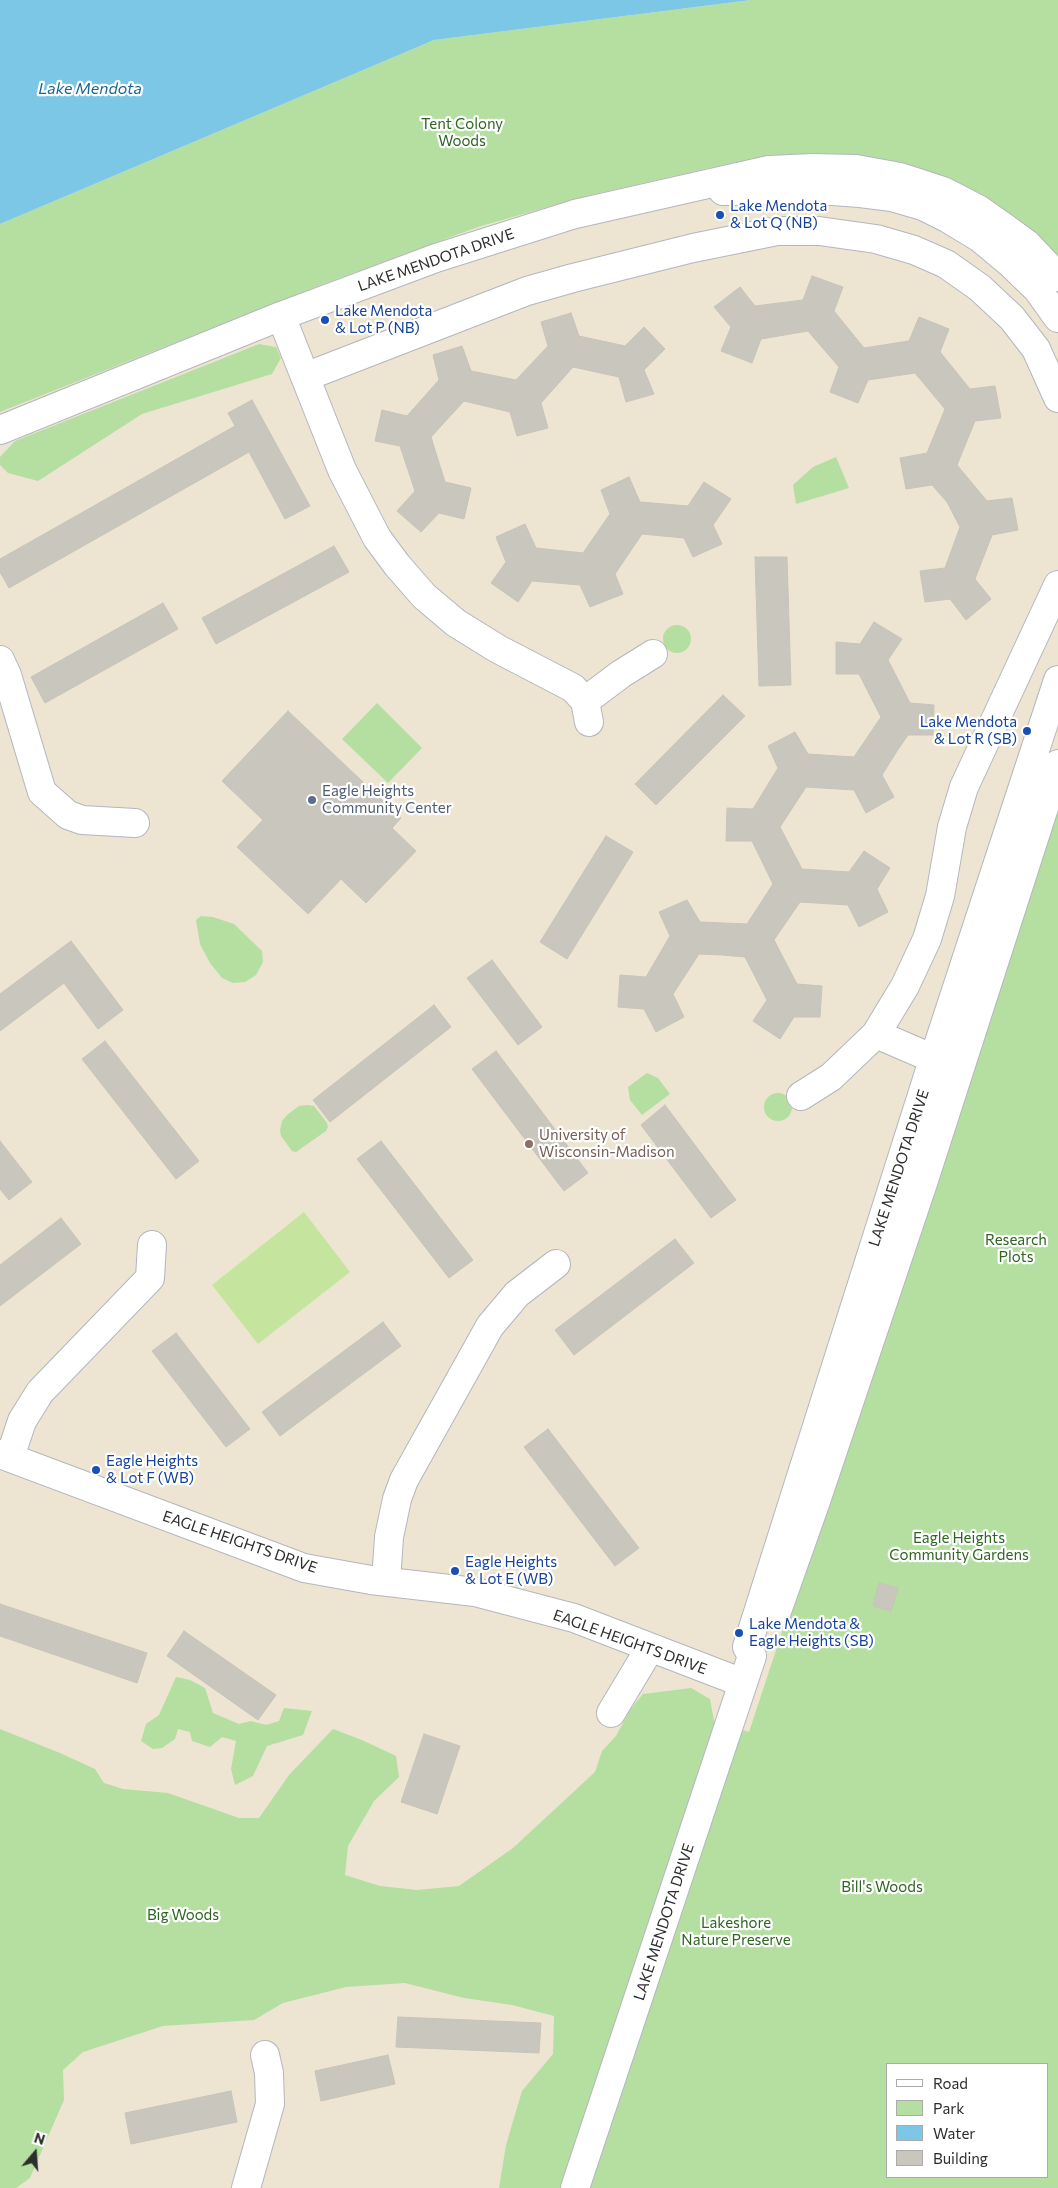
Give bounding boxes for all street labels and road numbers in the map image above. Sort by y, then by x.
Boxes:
street label: LAKE MENDOTA DRIVE [355,225,517,295]
street label: LAKE MENDOTA DRIVE [865,1087,933,1249]
street label: EAGLE HEIGHTS DRIVE [160,1507,320,1577]
street label: EAGLE HEIGHTS DRIVE [551,1606,709,1678]
street label: LAKE MENDOTA DRIVE [630,1841,698,2003]

